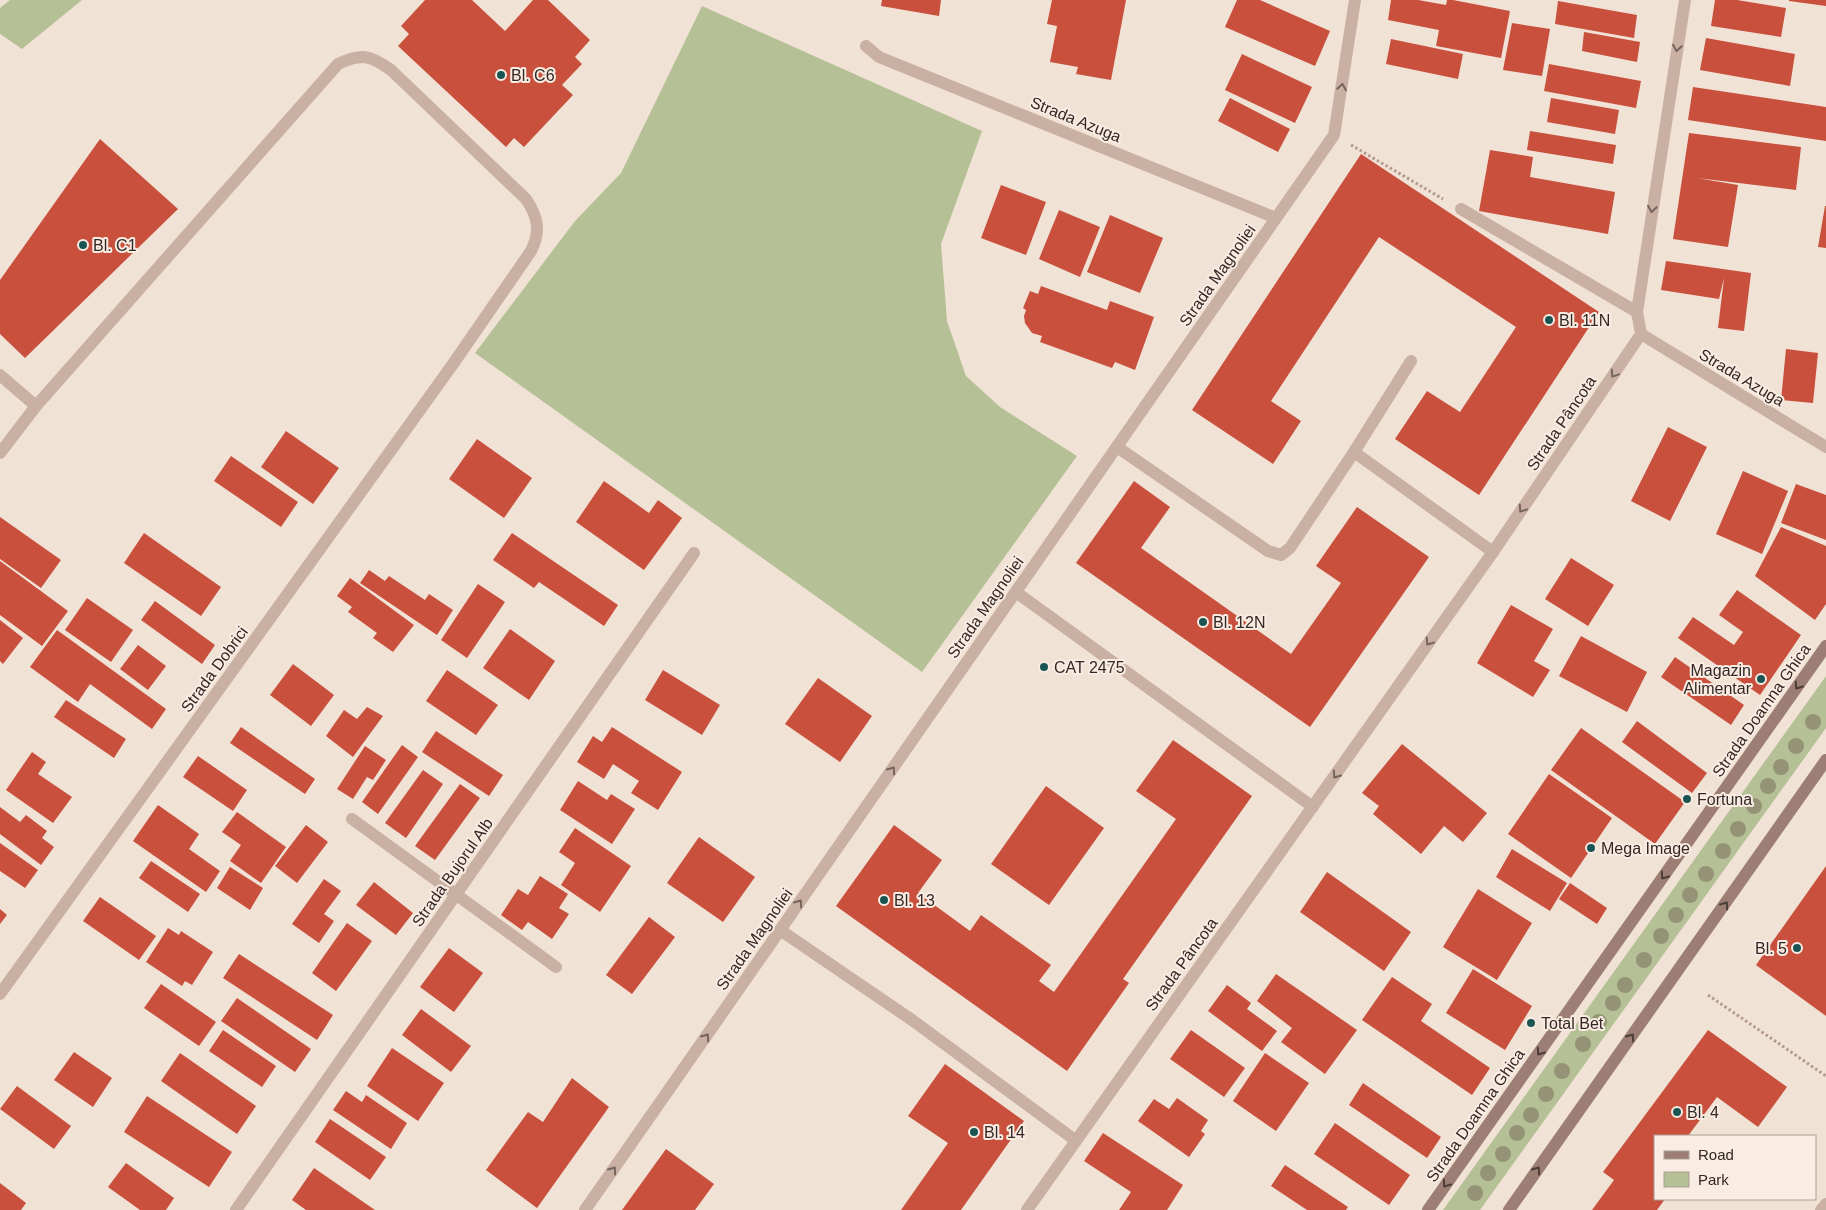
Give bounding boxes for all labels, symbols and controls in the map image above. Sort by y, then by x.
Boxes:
one-way arrow [1672,44,1682,52]
place label: Bl. C6 [511,67,555,84]
marker: Bl. C6 [495,69,507,81]
one-way arrow [1336,82,1346,91]
street label: Strada Azuga [1028,94,1124,145]
one-way arrow [1648,204,1658,213]
street label: Strada Magnoliei [1176,221,1259,329]
place label: Bl. C1 [93,237,137,254]
marker: Bl. C1 [77,239,89,251]
place label: Bl. 11N [1559,312,1610,329]
marker: Bl. 11N [1543,314,1555,326]
street label: Strada Azuga [1696,345,1787,410]
one-way arrow [1611,369,1620,378]
street label: Strada Pâncota [1524,373,1599,474]
one-way arrow [1519,504,1529,513]
street label: Strada Magnoliei [944,553,1027,661]
place label: Bl. 12N [1213,614,1265,631]
marker: Bl. 12N [1197,616,1209,628]
street label: Strada Dobrici [178,623,251,715]
one-way arrow [1427,636,1435,645]
street label: Strada Doamna Ghica [1709,640,1814,780]
place label: CAT 2475 [1054,659,1125,676]
marker: CAT 2475 [1038,661,1050,673]
place label: Magazin Alimentar [1683,662,1752,697]
marker: Magazin Alimentar [1755,673,1767,685]
one-way arrow [1795,680,1804,690]
one-way arrow [886,766,895,776]
one-way arrow [1333,769,1342,779]
place label: Fortuna [1697,791,1752,808]
marker: Fortuna [1681,793,1693,805]
street label: Strada Bujorul Alb [409,815,496,930]
place label: Mega Image [1601,840,1690,857]
marker: Mega Image [1585,842,1597,854]
one-way arrow [1661,870,1670,880]
street label: Strada Magnoliei [713,885,796,993]
place label: Bl. 13 [894,892,935,909]
marker: Bl. 13 [878,894,890,906]
one-way arrow [793,900,802,909]
one-way arrow [1719,901,1728,910]
street label: Strada Pâncota [1142,915,1221,1014]
place label: Bl. 5 [1755,940,1787,957]
marker: Bl. 5 [1791,942,1803,954]
place label: Total Bet [1541,1015,1604,1032]
marker: Total Bet [1525,1017,1537,1029]
one-way arrow [700,1033,709,1042]
one-way arrow [1625,1034,1634,1043]
street label: Strada Doamna Ghica [1423,1045,1528,1185]
one-way arrow [1537,1046,1546,1056]
place label: Bl. 4 [1687,1104,1719,1121]
marker: Bl. 4 [1671,1106,1683,1118]
place label: Bl. 14 [984,1124,1025,1141]
marker: Bl. 14 [968,1126,980,1138]
legend [1654,1135,1816,1200]
text: Road [1698,1146,1734,1163]
one-way arrow [607,1166,616,1176]
one-way arrow [1532,1167,1540,1176]
text: Park [1698,1171,1729,1188]
one-way arrow [1443,1179,1452,1188]

